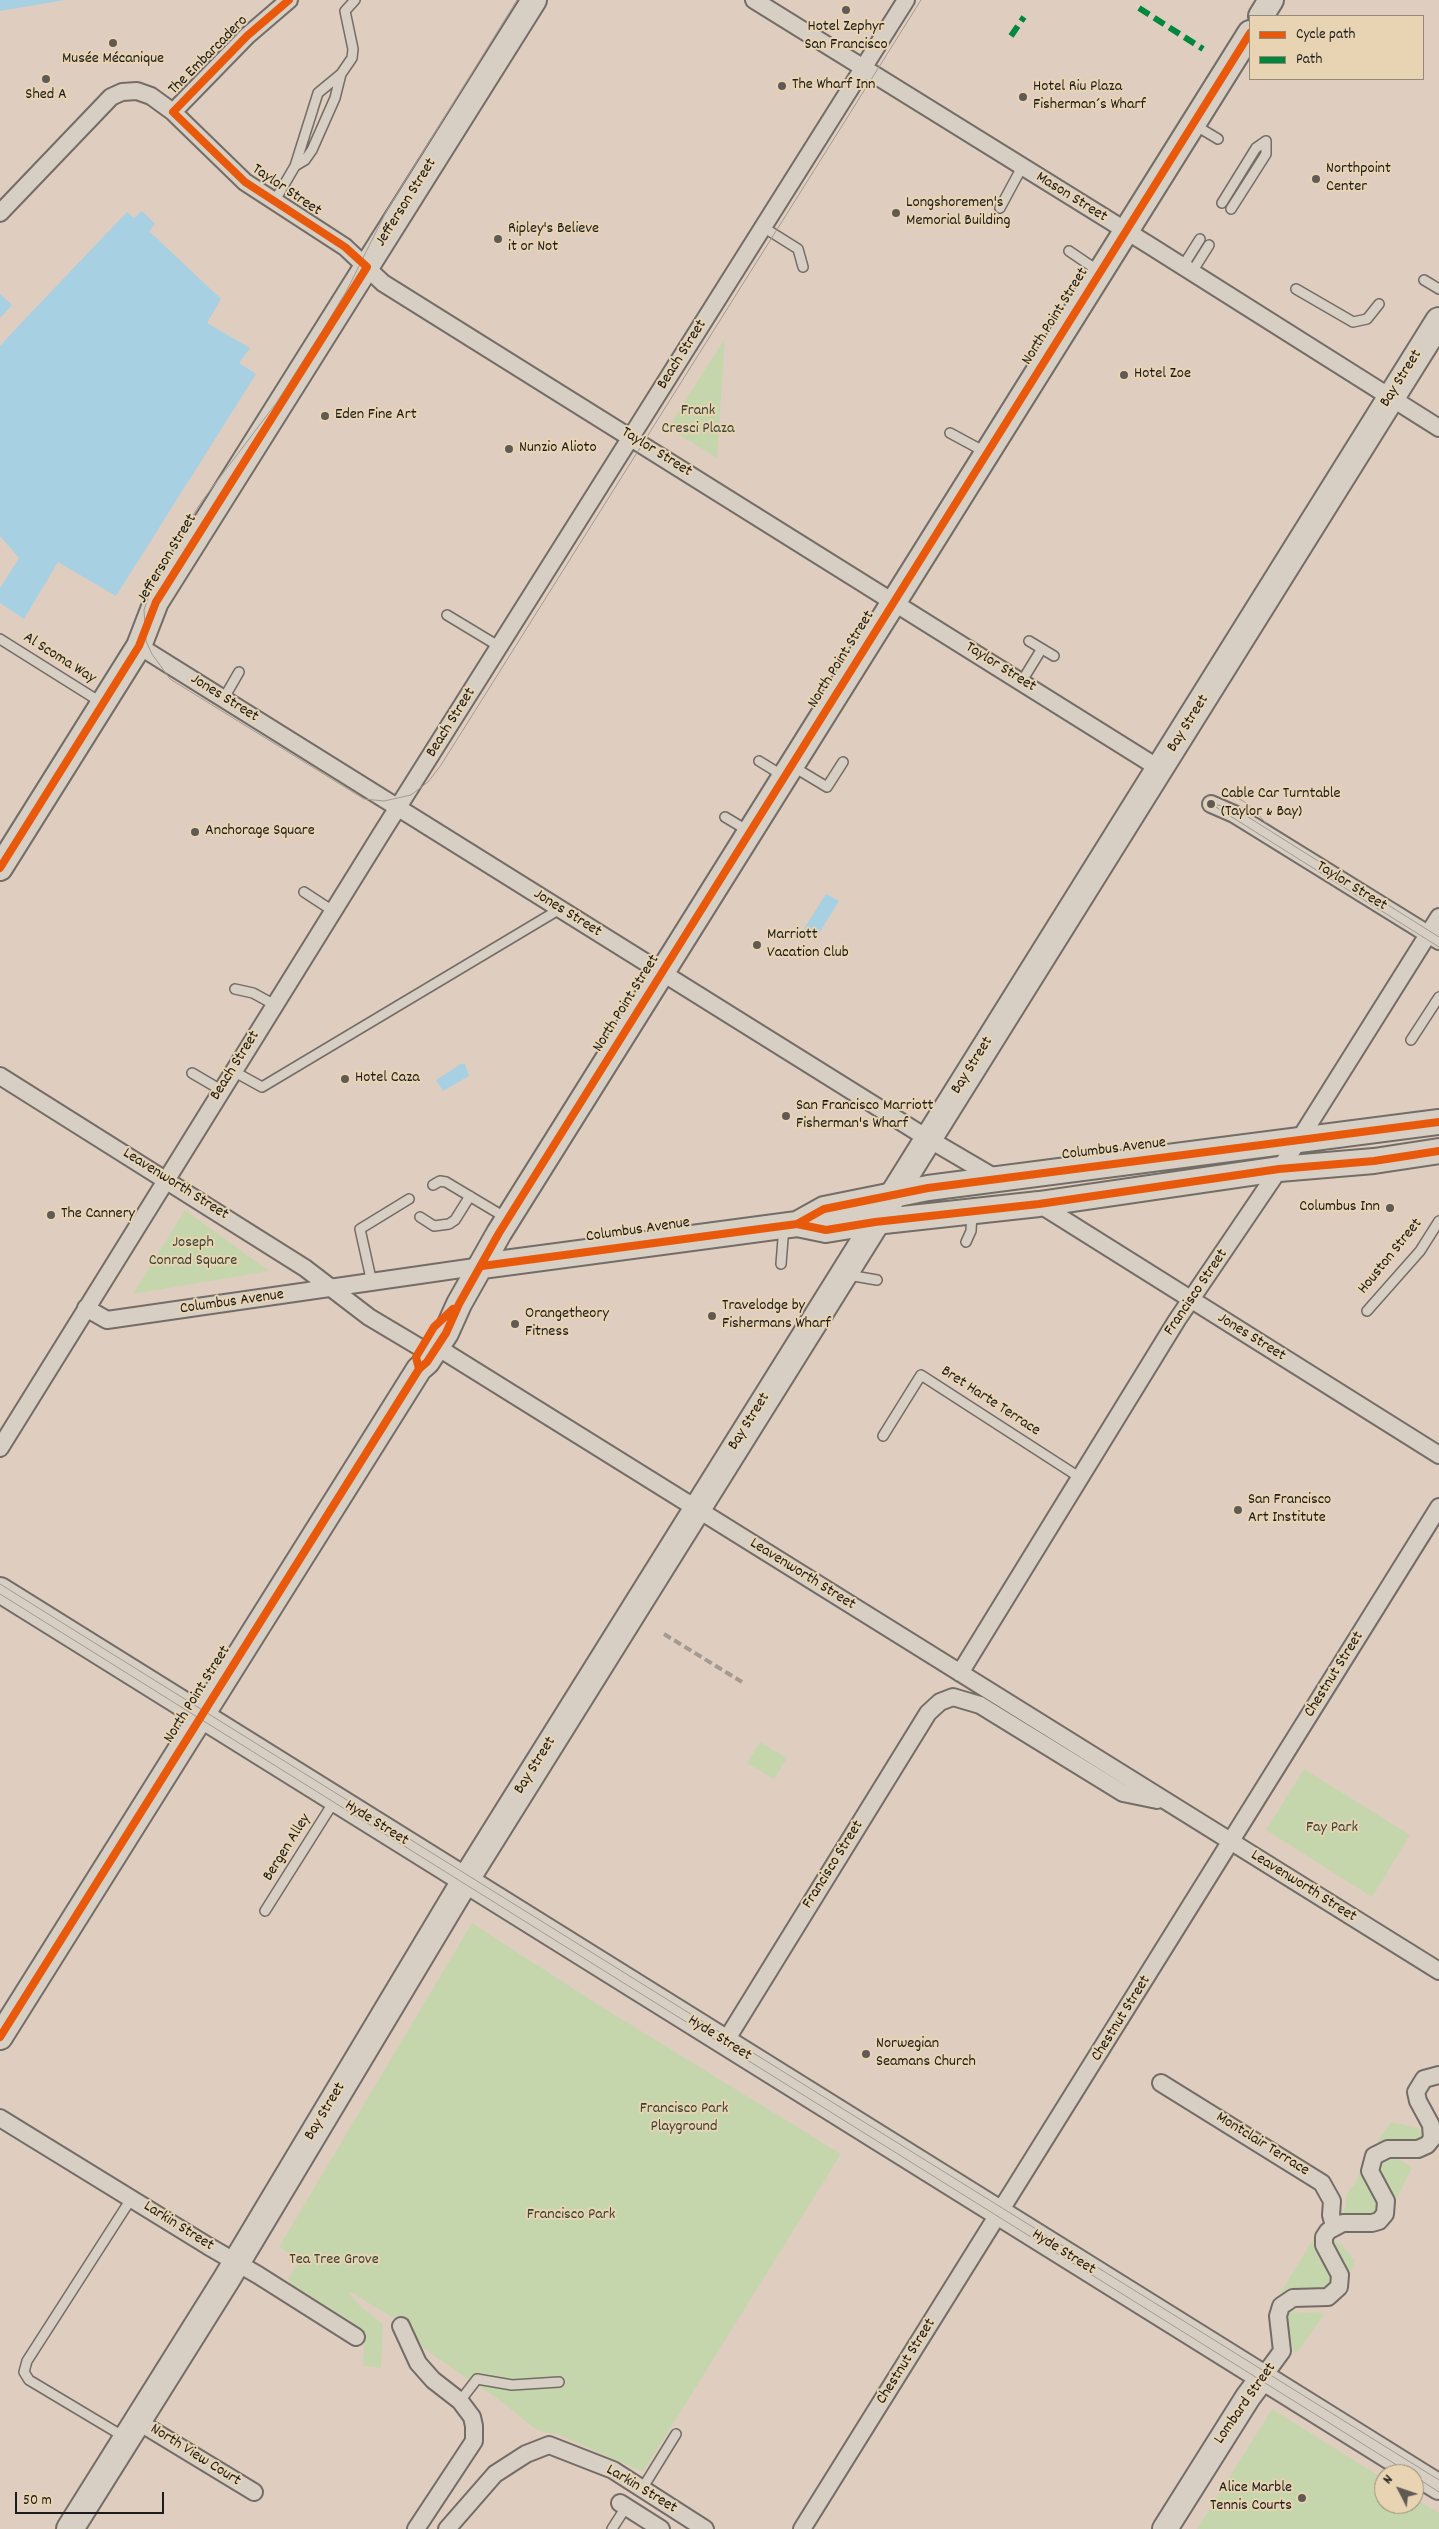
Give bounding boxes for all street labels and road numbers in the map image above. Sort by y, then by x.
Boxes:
street label: The Embarcadero [165,12,253,100]
street label: Jefferson Street [372,155,442,251]
street label: Taylor Street [248,161,324,221]
street label: Mason Street [1032,168,1110,228]
street label: North Point Street [1018,265,1094,369]
street label: Beach Street [654,317,712,393]
street label: Bay Street [1377,347,1427,411]
street label: Taylor Street [617,424,695,482]
street label: Jefferson Street [134,511,202,607]
street label: North Point Street [804,608,880,712]
street label: Al Scoma Way [19,629,99,689]
street label: Taylor Street [961,639,1039,697]
street label: Jones Street [186,671,262,727]
street label: Beach Street [423,685,481,761]
street label: Bay Street [1164,692,1214,756]
street label: Taylor Street [1312,858,1390,916]
street label: Jones Street [529,886,605,942]
street label: North Point Street [589,952,665,1056]
street label: Beach Street [207,1028,265,1104]
street label: Bay Street [948,1034,998,1098]
street label: Columbus Avenue [1061,1134,1167,1166]
street label: Leavenworth Street [118,1145,232,1225]
street label: Columbus Avenue [585,1214,691,1248]
street label: Houston Street [1355,1215,1427,1299]
street label: Francisco Street [1161,1246,1233,1340]
street label: Columbus Avenue [179,1286,285,1320]
street label: Jones Street [1213,1310,1289,1366]
street label: Bret Harte Terrace [937,1363,1043,1441]
street label: Bay Street [725,1390,775,1454]
street label: Leavenworth Street [745,1535,859,1615]
street label: Chestnut Street [1301,1629,1369,1721]
street label: North Point Street [160,1643,236,1747]
street label: Bay Street [511,1734,561,1798]
street label: Hyde Street [340,1797,412,1851]
street label: Bergen Alley [260,1811,316,1885]
street label: Francisco Street [799,1817,869,1913]
street label: Leavenworth Street [1246,1847,1360,1927]
street label: Chestnut Street [1088,1973,1156,2065]
street label: Hyde Street [683,2012,755,2066]
street label: Bay Street [301,2080,351,2144]
street label: Montclair Terrace [1212,2109,1312,2181]
street label: Larkin Street [139,2198,217,2256]
street label: Hyde Street [1027,2226,1099,2280]
street label: Chestnut Street [873,2316,941,2408]
street label: Lombard Street [1211,2360,1281,2448]
street label: North View Court [146,2421,244,2491]
street label: Larkin Street [602,2461,680,2519]

